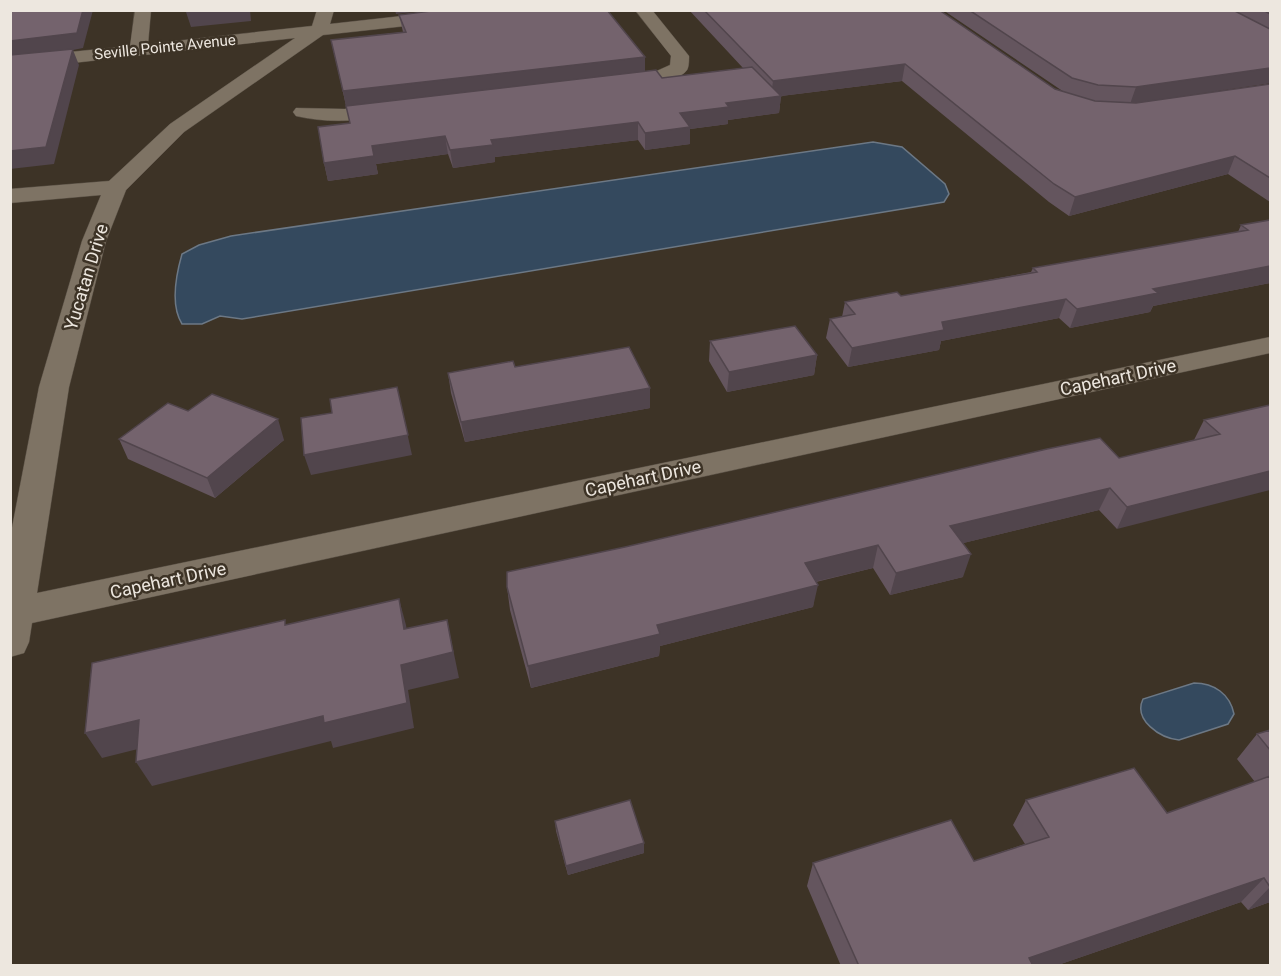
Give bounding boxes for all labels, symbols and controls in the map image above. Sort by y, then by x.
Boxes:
street label: Seville Pointe Avenue [93,31,237,63]
street label: Yucatan Drive [60,221,112,333]
street label: Capehart Drive [1058,354,1178,400]
street label: Capehart Drive [583,455,703,501]
street label: Capehart Drive [108,557,228,603]

